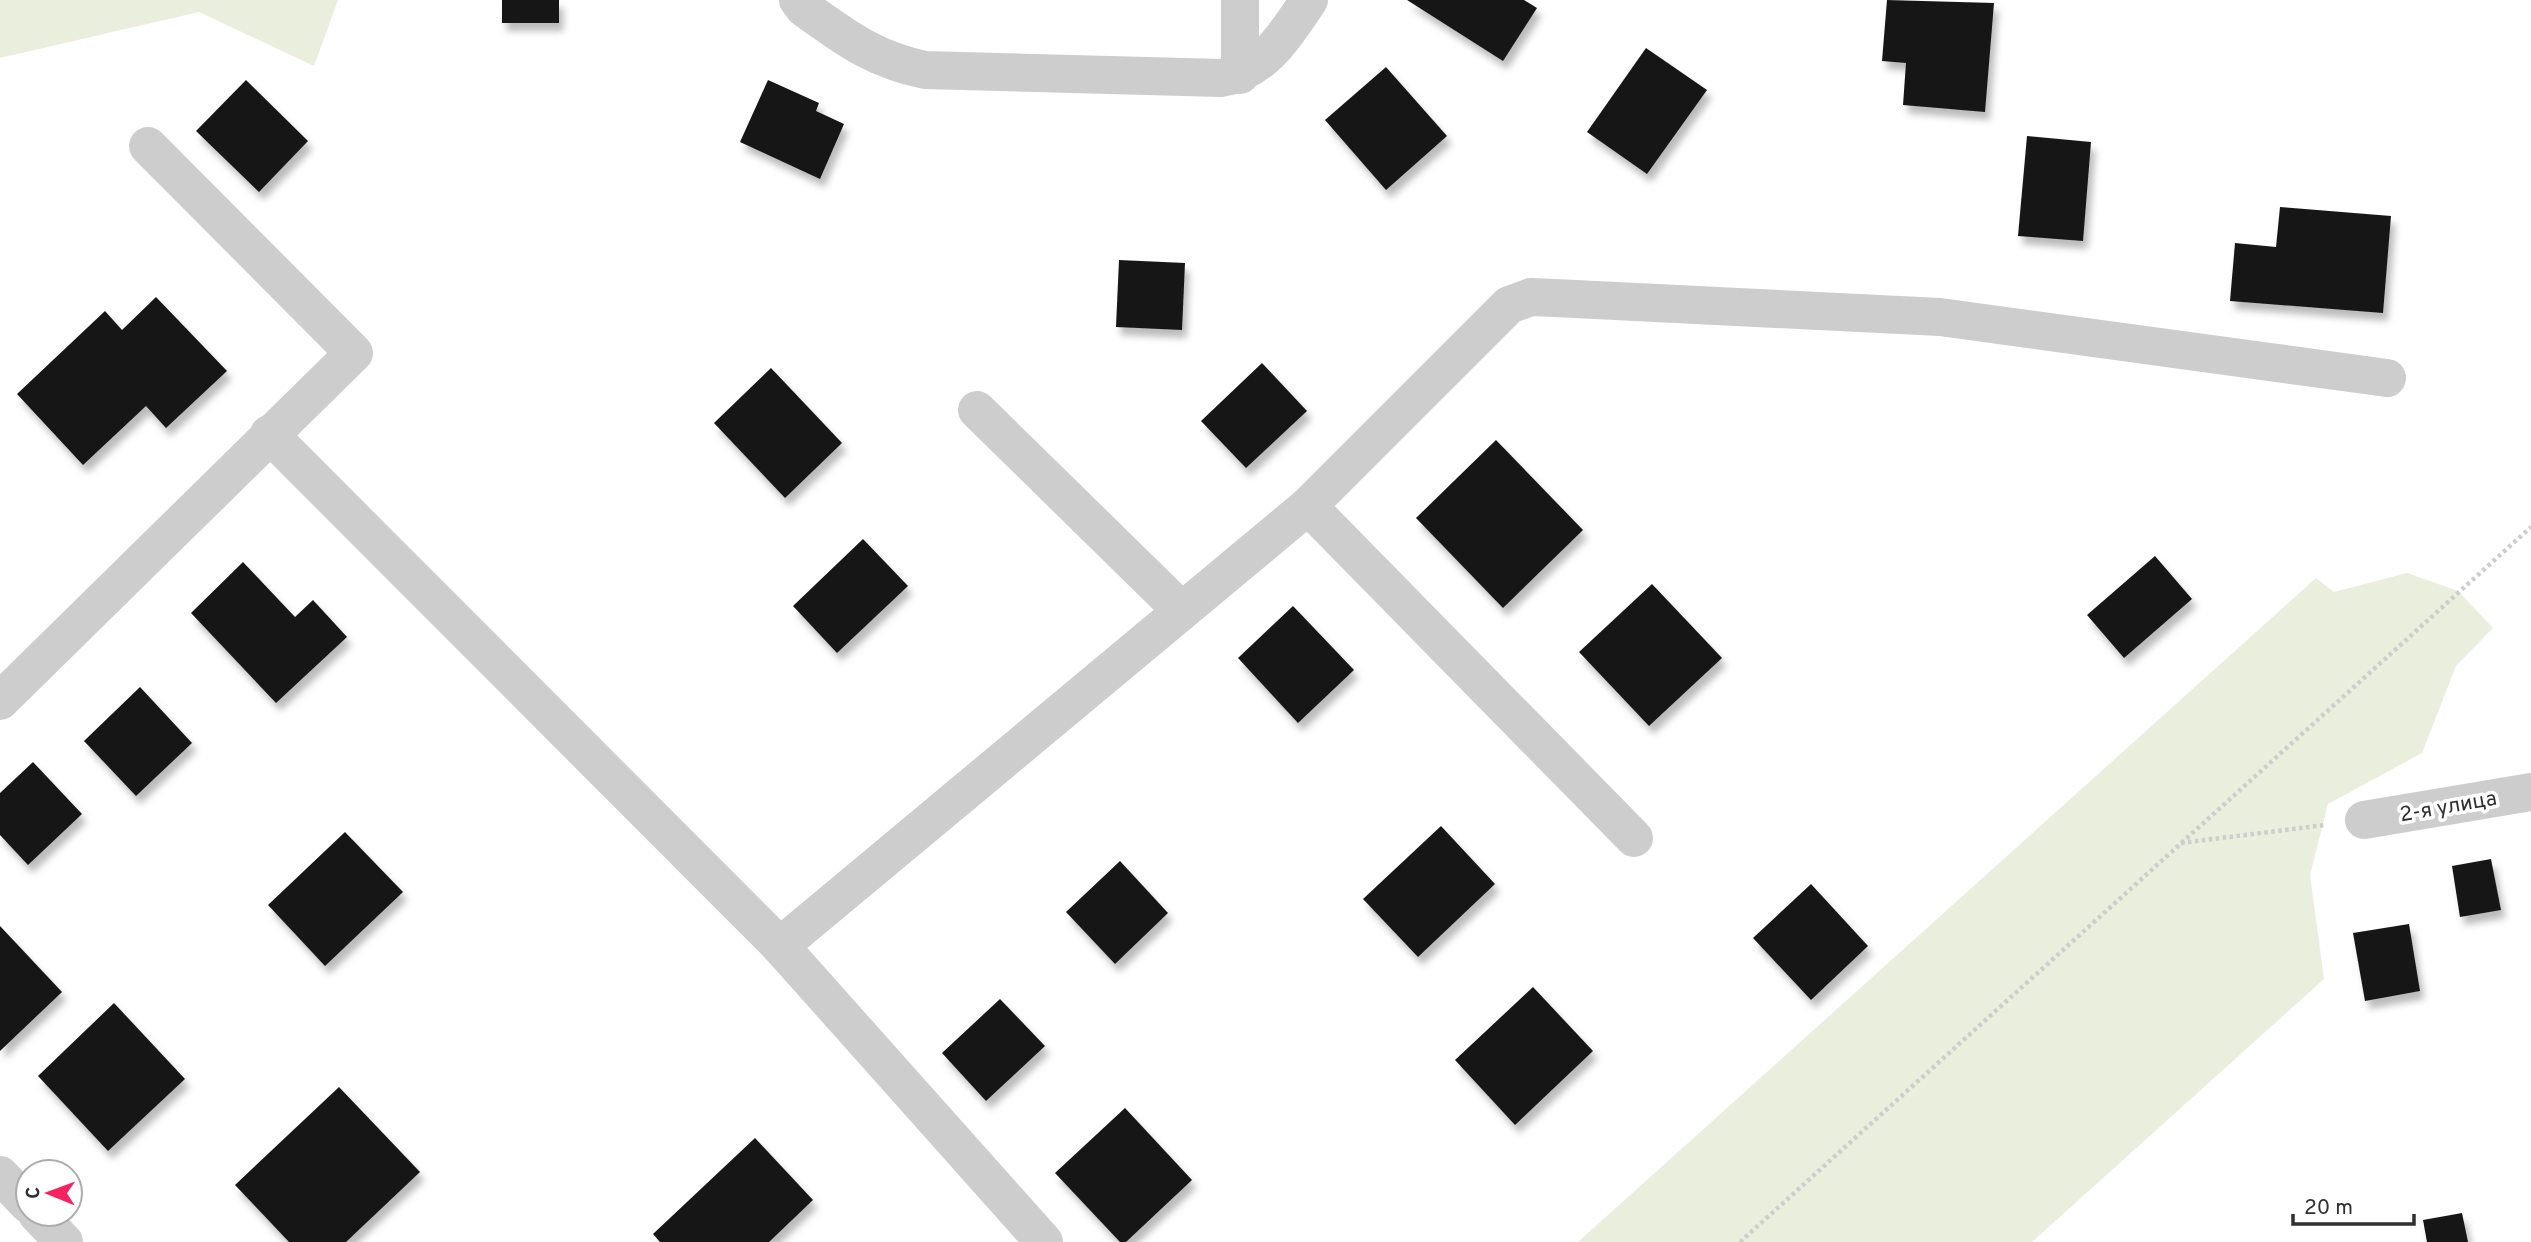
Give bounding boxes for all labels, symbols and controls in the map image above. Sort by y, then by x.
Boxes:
street label: 2-я улица [2398,786,2499,829]
north arrow [14,1158,84,1228]
scale bar [2293,1182,2414,1226]
text: С [22,1186,46,1199]
text: 20 m [2304,1195,2353,1222]

